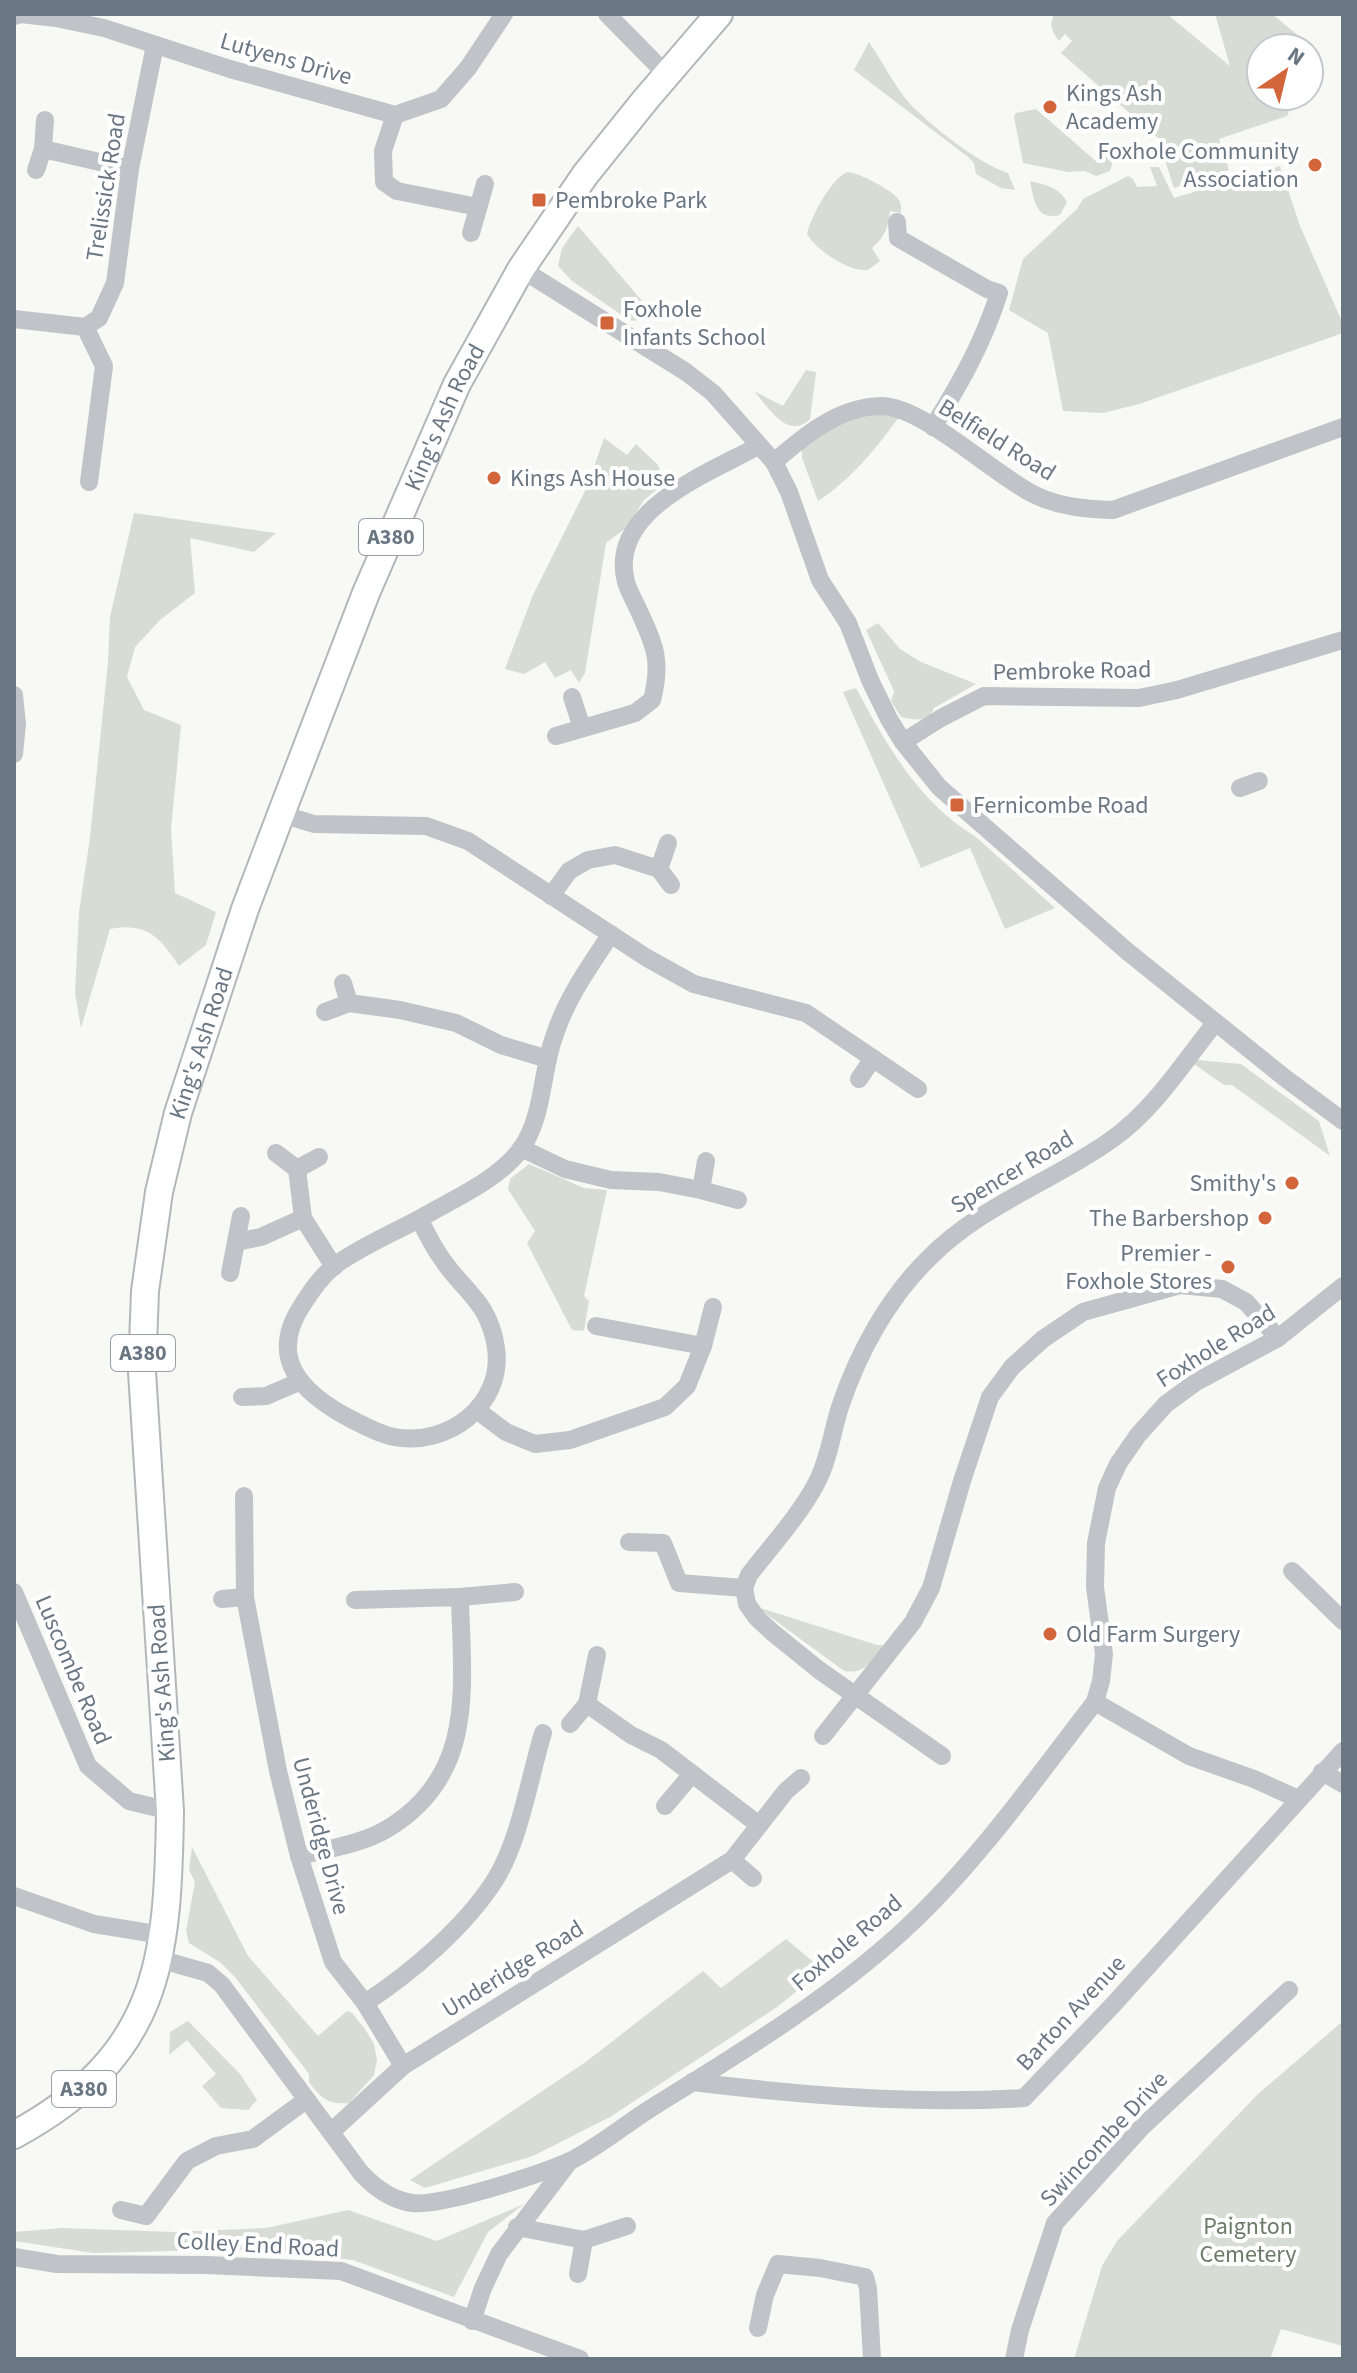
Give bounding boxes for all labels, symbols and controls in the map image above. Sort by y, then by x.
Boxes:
street label: Lutyens Drive [216,23,356,95]
north arrow [1245,32,1325,112]
text: N [1281,39,1311,74]
place label: Kings Ash Academy [1066,76,1163,139]
marker: Kings Ash Academy [1041,98,1059,116]
street label: Trelissick Road [77,111,135,263]
place label: Foxhole Community Association [1097,134,1299,197]
marker: Foxhole Community Association [1306,156,1324,174]
place label: Pembroke Park [555,183,707,218]
marker: Pembroke Park [530,191,548,209]
place label: Foxhole Infants School [623,292,766,355]
marker: Foxhole Infants School [598,314,616,332]
street label: King's Ash Road [395,337,494,496]
street label: Belfield Road [931,390,1063,490]
place label: Kings Ash House [510,461,675,496]
marker: Kings Ash House [485,469,503,487]
road number: A380 [359,519,423,555]
street label: Pembroke Road [992,652,1152,690]
place label: Fernicombe Road [973,788,1149,823]
marker: Fernicombe Road [948,796,966,814]
street label: King's Ash Road [160,962,242,1124]
street label: Spencer Road [944,1121,1080,1223]
place label: Smithy's [1189,1166,1276,1201]
marker: Smithy's [1283,1174,1301,1192]
place label: The Barbershop [1089,1201,1249,1236]
marker: The Barbershop [1256,1209,1274,1227]
place label: Premier - Foxhole Stores [1065,1236,1212,1299]
marker: Premier - Foxhole Stores [1219,1258,1237,1276]
street label: Foxhole Road [1149,1295,1283,1397]
road number: A380 [111,1335,175,1371]
street label: Luscombe Road [26,1590,120,1750]
street label: King's Ash Road [139,1603,185,1763]
place label: Old Farm Surgery [1066,1617,1240,1652]
marker: Old Farm Surgery [1041,1625,1059,1643]
street label: Underidge Drive [283,1753,359,1919]
street label: Foxhole Road [784,1886,910,2000]
street label: Underidge Road [435,1911,591,2027]
street label: Barton Avenue [1008,1947,1134,2079]
street label: Swincombe Drive [1032,2063,1176,2215]
road number: A380 [52,2071,116,2107]
park label: Paignton Cemetery [1200,2209,1297,2272]
street label: Colley End Road [176,2223,340,2267]

